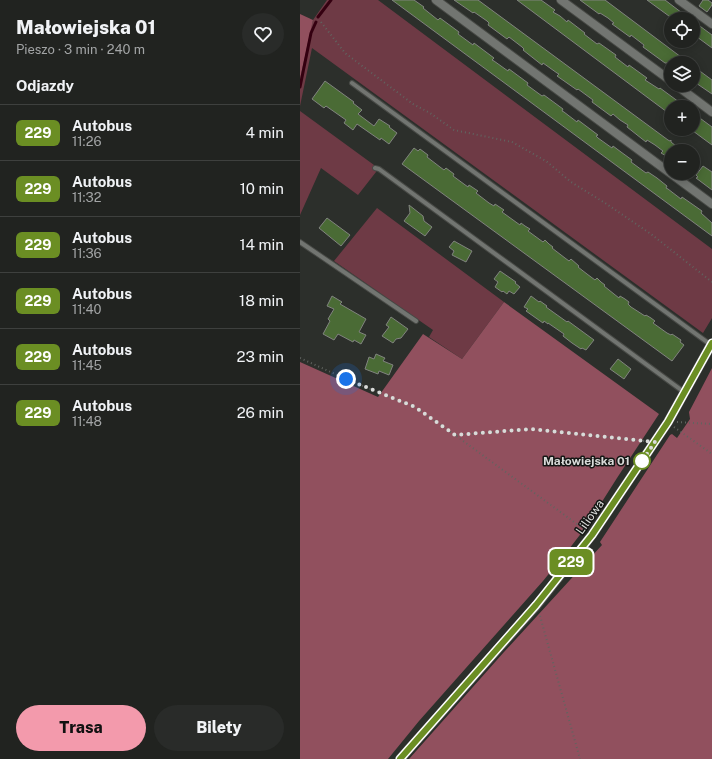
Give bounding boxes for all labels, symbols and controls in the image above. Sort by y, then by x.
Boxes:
map controls [664,12,700,180]
button: locate [664,12,700,48]
button: heart [242,13,284,55]
text: Małowiejska 01 [16,16,156,38]
text: Pieszo · 3 min · 240 m [16,42,145,57]
button: layers [664,56,700,92]
text: Odjazdy [16,77,74,94]
button: + [664,100,700,136]
text: Autobus [72,117,132,134]
text: 4 min [245,124,284,141]
text: 229 [24,125,52,141]
text: 11:26 [72,134,102,149]
button: − [664,144,700,180]
text: Autobus [72,173,132,190]
text: 10 min [240,180,284,197]
text: 229 [24,181,52,197]
text: 11:32 [72,190,101,205]
text: Autobus [72,229,132,246]
text: 14 min [239,236,284,253]
text: 229 [24,237,52,253]
text: 11:36 [72,246,102,261]
text: Autobus [72,285,132,302]
text: 18 min [239,292,284,309]
text: 229 [24,293,52,309]
text: 11:40 [72,302,102,317]
text: Autobus [72,341,132,358]
text: 23 min [237,348,284,365]
text: 229 [24,349,52,365]
text: 11:45 [72,358,102,373]
your location [336,369,356,389]
text: Autobus [72,397,132,414]
text: 26 min [237,404,284,421]
text: 229 [24,405,52,421]
text: 11:48 [72,414,102,429]
marker: Małowiejska 01 [633,452,651,470]
place label: Małowiejska 01 [543,454,630,468]
street label: Liliowa [573,497,607,537]
line badge: 229 [548,549,594,575]
text: 229 [557,554,585,570]
button: Trasa [16,705,146,751]
button: Bilety [154,705,284,751]

